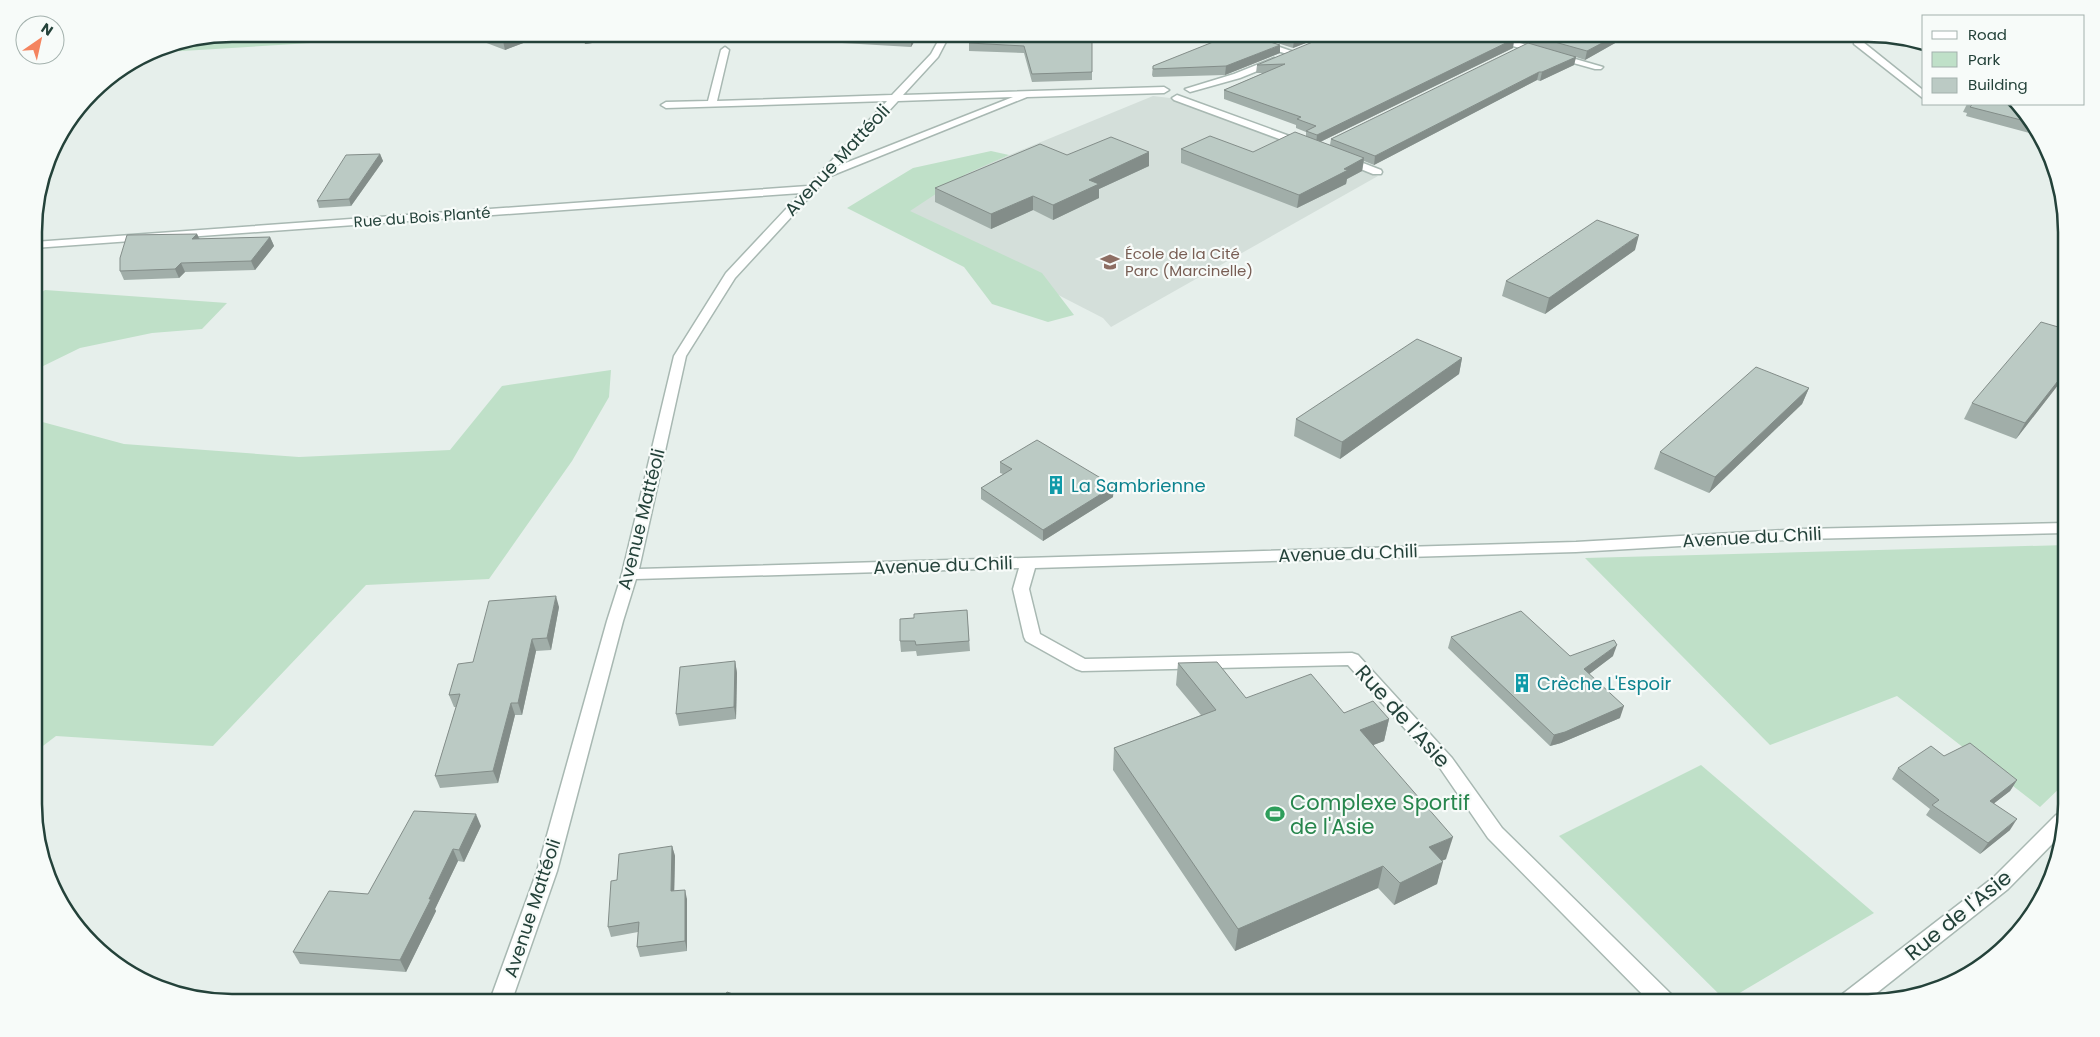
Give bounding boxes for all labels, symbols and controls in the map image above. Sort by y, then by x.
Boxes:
north arrow [15,15,65,65]
legend [1922,15,2085,105]
text: N [37,18,57,40]
text: Road [1968,24,2007,45]
text: Park [1968,49,2000,70]
text: Building [1968,74,2028,95]
street label: Avenue Mattéoli [779,99,895,221]
street label: Rue du Bois Planté [353,202,491,232]
place label: École de la Cité Parc (Marcinelle) [1125,243,1253,281]
school or university icon: École de la Cité Parc (Marcinelle) [1099,251,1121,273]
street label: Avenue Mattéoli [611,446,671,592]
place label: La Sambrienne [1071,473,1206,498]
building icon: La Sambrienne [1045,474,1067,496]
street label: Avenue du Chili [1682,521,1822,553]
street label: Avenue du Chili [1278,538,1418,568]
street label: Avenue du Chili [873,550,1013,580]
street label: Rue de l'Asie [1349,658,1457,774]
place label: Crèche L'Espoir [1537,671,1672,696]
building icon: Crèche L'Espoir [1511,672,1533,694]
place label: Complexe Sportif de l'Asie [1290,788,1470,841]
sports icon: Complexe Sportif de l'Asie [1264,803,1286,825]
street label: Avenue Mattéoli [498,835,566,981]
street label: Rue de l'Asie [1899,863,2017,967]

